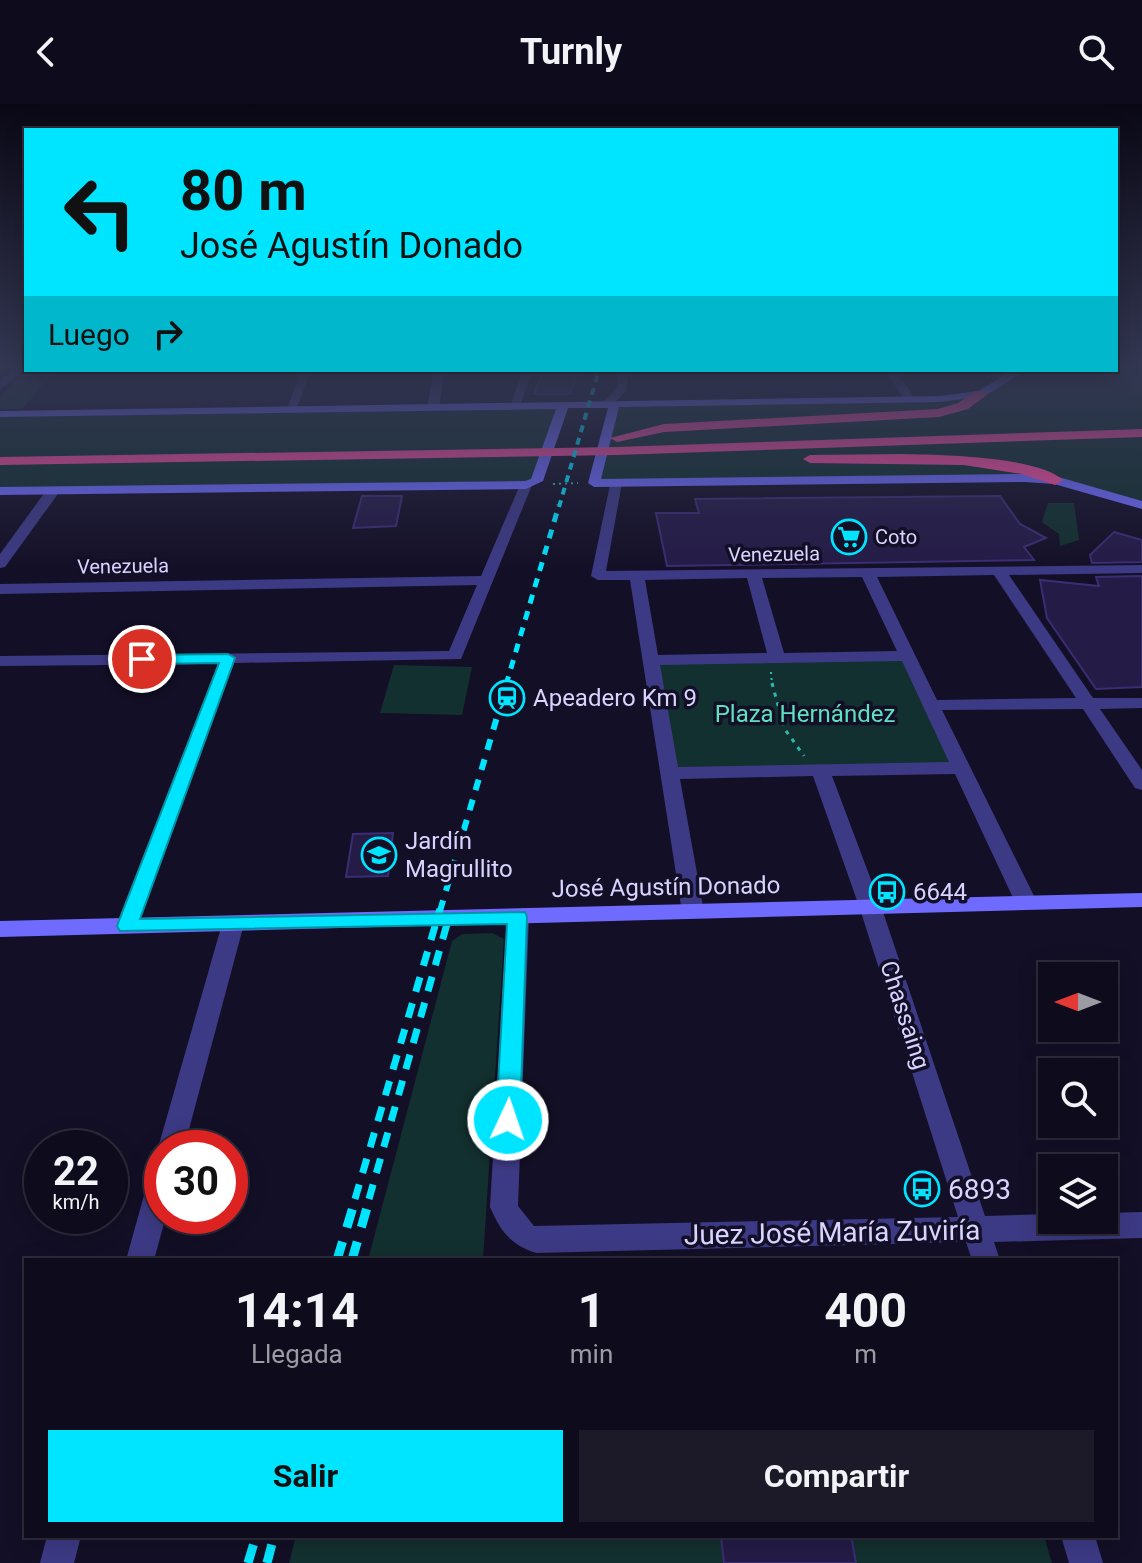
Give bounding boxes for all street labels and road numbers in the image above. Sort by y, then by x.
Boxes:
street label: Venezuela [728,541,820,567]
street label: Venezuela [77,553,169,579]
street label: José Agustín Donado [551,871,781,903]
street label: Chassaing [874,957,936,1073]
street label: Juez José María Zuviría [684,1213,981,1252]

